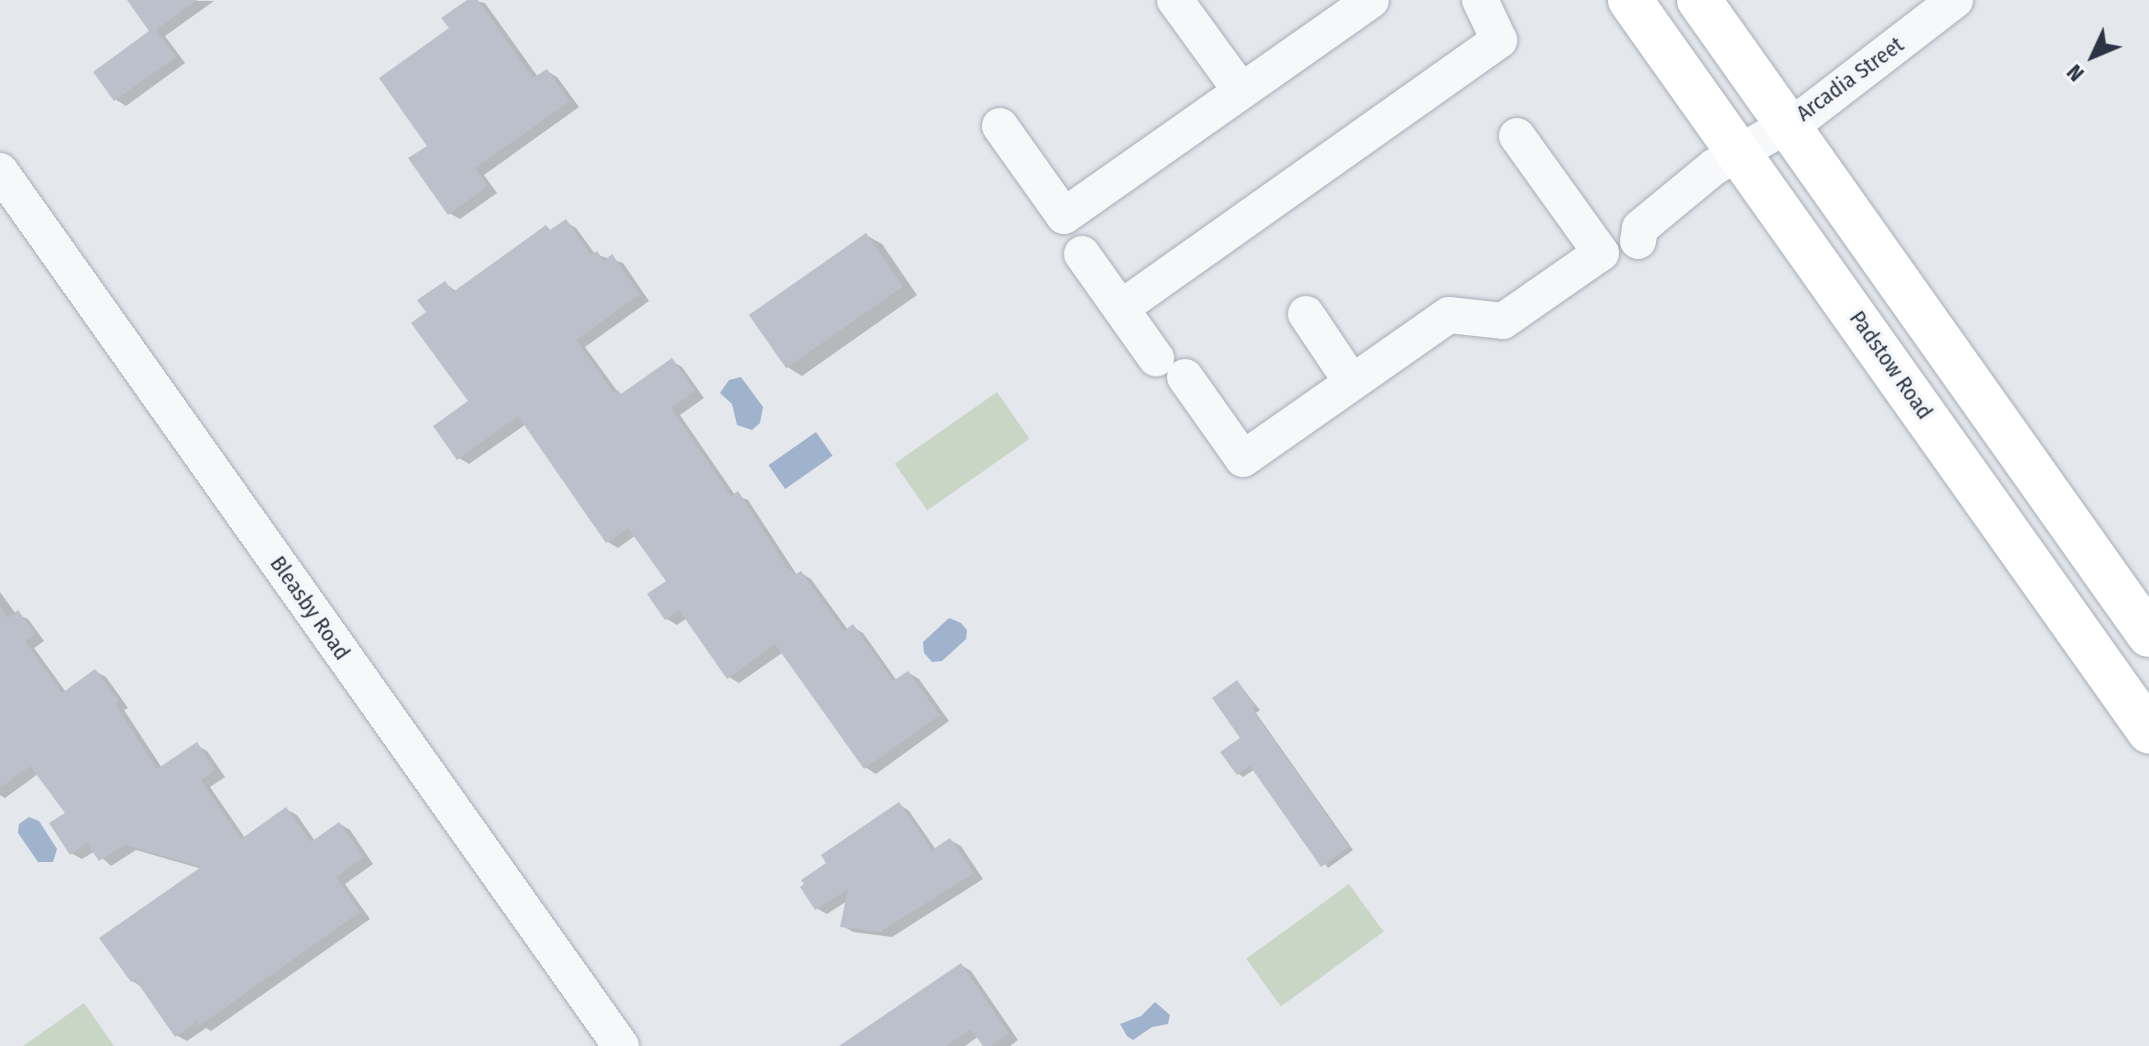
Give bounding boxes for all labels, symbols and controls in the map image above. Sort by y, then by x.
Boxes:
north arrow [2053,16,2133,96]
street label: Arcadia Street [1791,31,1909,127]
text: N [2061,59,2090,87]
street label: Padstow Road [1844,306,1938,424]
street label: Bleasby Road [265,551,355,665]

